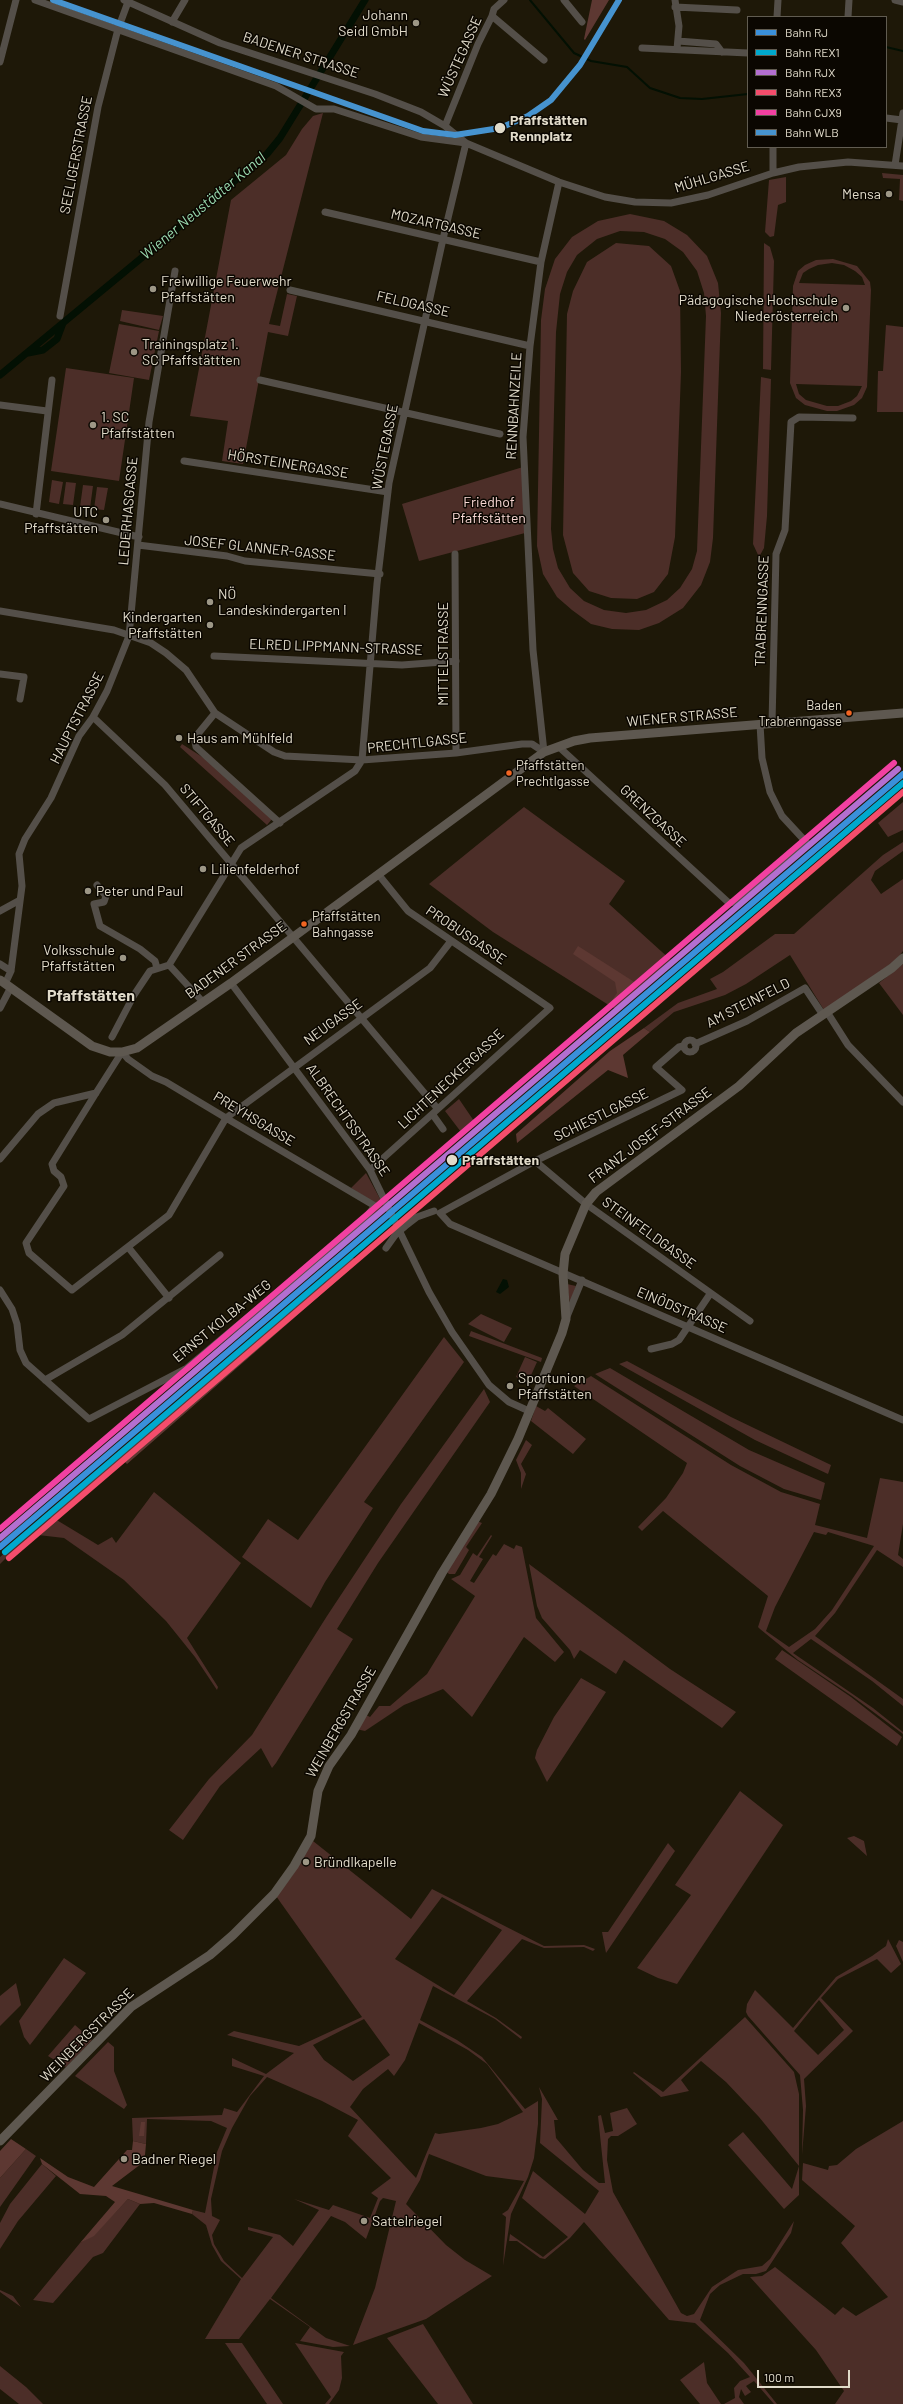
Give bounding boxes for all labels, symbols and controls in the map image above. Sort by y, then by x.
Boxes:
place label: Johann Seidl GmbH [338,7,408,40]
street label: WÜSTEGASSE [435,14,485,100]
legend [747,16,887,148]
marker: Johann Seidl GmbH [411,18,421,28]
text: Bahn RJ [785,25,828,39]
street label: BADENER STRASSE [241,28,361,82]
text: Bahn REX1 [785,45,840,59]
text: Bahn RJX [785,65,835,79]
text: Bahn REX3 [785,85,842,99]
street label: SEELIGERSTRASSE [56,94,96,216]
text: Bahn CJX9 [785,105,842,119]
place label: Pfaffstätten Rennplatz [510,112,587,144]
marker: Pfaffstätten Rennplatz [493,121,507,135]
text: Bahn WLB [785,125,839,139]
water label: Wiener Neustädter Kanal [137,148,269,264]
street label: MÜHLGASSE [672,158,752,196]
place label: Mensa [842,186,881,202]
marker: Mensa [884,189,894,199]
street label: MOZARTGASSE [389,205,483,243]
place label: Freiwillige Feuerwehr Pfaffstätten [161,273,292,306]
marker: Freiwillige Feuerwehr Pfaffstätten [148,284,158,294]
street label: FELDGASSE [375,287,451,321]
place label: Pädagogische Hochschule Niederösterreich [679,292,838,324]
marker: Pädagogische Hochschule Niederösterreich [841,303,851,313]
place label: Trainingsplatz 1. SC Pfaffstättten [142,336,240,368]
marker: Trainingsplatz 1. SC Pfaffstättten [129,347,139,357]
street label: RENNBAHNZEILE [503,352,525,460]
street label: WÜSTEGASSE [368,403,402,491]
place label: 1. SC Pfaffstätten [101,409,175,442]
marker: 1. SC Pfaffstätten [88,420,98,430]
street label: HÖRSTEINERGASSE [226,446,350,482]
street label: LEDERHASGASSE [115,456,141,566]
park label: Friedhof Pfaffstätten [452,494,526,526]
place label: UTC Pfaffstätten [24,504,98,536]
marker: UTC Pfaffstätten [101,515,111,525]
street label: JOSEF GLANNER-GASSE [184,532,336,564]
street label: TRABRENNGASSE [752,555,772,667]
place label: NÖ Landeskindergarten I [218,586,347,618]
marker: NÖ Landeskindergarten I [205,597,215,607]
street label: MITTELSTRASSE [435,602,451,706]
place label: Kindergarten Pfaffstätten [123,609,202,642]
marker: Kindergarten Pfaffstätten [205,620,215,630]
street label: ELRED LIPPMANN-STRASSE [249,636,423,658]
street label: HAUPTSTRASSE [47,669,107,767]
place label: Baden Trabrenngasse [758,698,842,729]
street label: WIENER STRASSE [626,704,738,730]
marker: Baden Trabrenngasse [844,708,854,718]
street label: PRECHTLGASSE [366,729,468,757]
place label: Haus am Mühlfeld [187,730,293,746]
marker: Haus am Mühlfeld [174,733,184,743]
place label: Pfaffstätten Prechtlgasse [516,758,590,789]
marker: Pfaffstätten Prechtlgasse [504,768,514,778]
street label: STIFTGASSE [176,780,238,850]
street label: GRENZGASSE [616,781,690,851]
place label: Lilienfelderhof [211,861,300,877]
marker: Lilienfelderhof [198,864,208,874]
place label: Peter und Paul [96,883,183,899]
marker: Peter und Paul [83,886,93,896]
street label: PROBUSGASSE [423,902,509,968]
place label: Pfaffstätten Bahngasse [312,909,381,940]
street label: BADENER STRASSE [182,918,290,1002]
marker: Pfaffstätten Bahngasse [299,919,309,929]
place label: Volksschule Pfaffstätten [41,942,115,974]
marker: Volksschule Pfaffstätten [118,953,128,963]
street label: AM STEINFELD [703,975,793,1031]
district label: Pfaffstätten [47,986,135,1006]
street label: NEUGASSE [301,995,365,1049]
street label: LICHTENECKERGASSE [394,1025,508,1133]
street label: ALBRECHTSSTRASSE [303,1060,393,1180]
street label: FRANZ JOSEF-STRASSE [585,1083,715,1187]
street label: SCHIESTLGASSE [551,1085,651,1145]
street label: PREYHSGASSE [210,1088,298,1150]
place label: Pfaffstätten [462,1152,539,1168]
marker: Pfaffstätten [445,1153,459,1167]
street label: STEINFELDGASSE [599,1193,699,1273]
street label: ERNST KOLBA-WEG [169,1276,275,1366]
street label: EINÖDSTRASSE [634,1283,730,1337]
place label: Sportunion Pfaffstätten [518,1370,592,1402]
marker: Sportunion Pfaffstätten [505,1381,515,1391]
street label: WEINBERGSTRASSE [302,1663,380,1781]
place label: Bründlkapelle [314,1854,397,1870]
marker: Bründlkapelle [301,1857,311,1867]
street label: WEINBERGSTRASSE [37,1985,137,2085]
place label: Badner Riegel [132,2151,216,2167]
marker: Badner Riegel [119,2154,129,2164]
place label: Sattelriegel [372,2213,442,2229]
marker: Sattelriegel [359,2216,369,2226]
scale bar [759,2362,852,2388]
text: 100 m [764,2370,794,2384]

